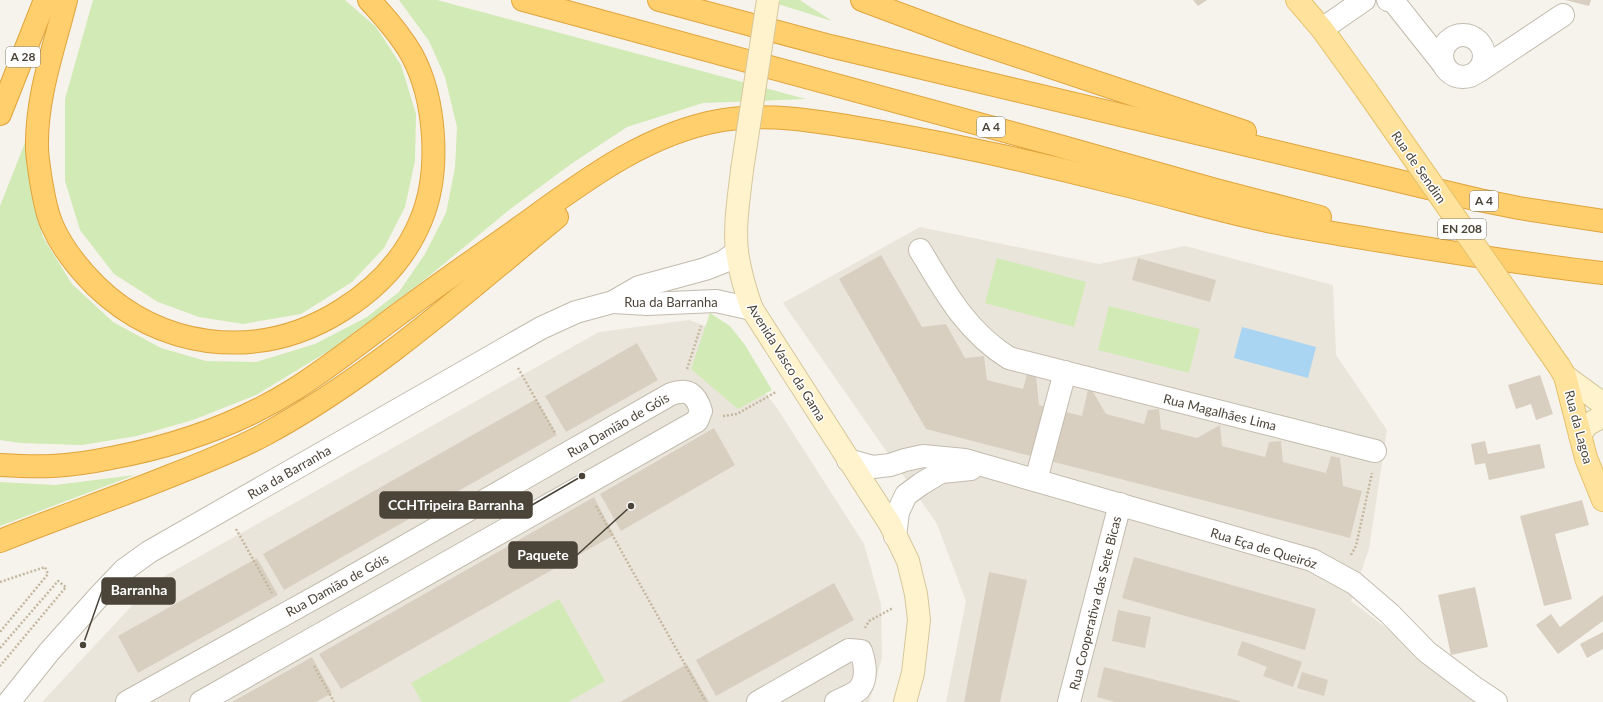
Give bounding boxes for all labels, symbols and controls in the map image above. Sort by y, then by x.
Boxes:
road number: A 28 [6,47,40,67]
road number: A 4 [977,117,1005,137]
street label: Rua de Sendim [1388,128,1450,206]
road number: A 4 [1470,191,1498,211]
road number: EN 208 [1438,219,1486,239]
street label: Rua da Barranha [624,294,718,310]
street label: Avenida Vasco da Gama [744,300,830,424]
street label: Rua da Lagoa [1561,388,1597,466]
street label: Rua Damião de Góis [564,389,672,461]
street label: Rua Magalhães Lima [1162,390,1278,434]
street label: Rua da Barranha [244,442,334,502]
callout: CCHTripeira Barranha [380,492,532,518]
text: CCHTripeira Barranha [388,496,524,513]
street label: Rua Cooperativa das Sete Bicas [1066,514,1124,692]
street label: Rua Eça de Queiróz [1209,524,1319,572]
callout: Paquete [509,542,577,568]
text: Paquete [517,546,569,563]
street label: Rua Damião de Góis [283,550,392,620]
callout: Barranha [102,578,175,604]
text: Barranha [111,581,167,598]

